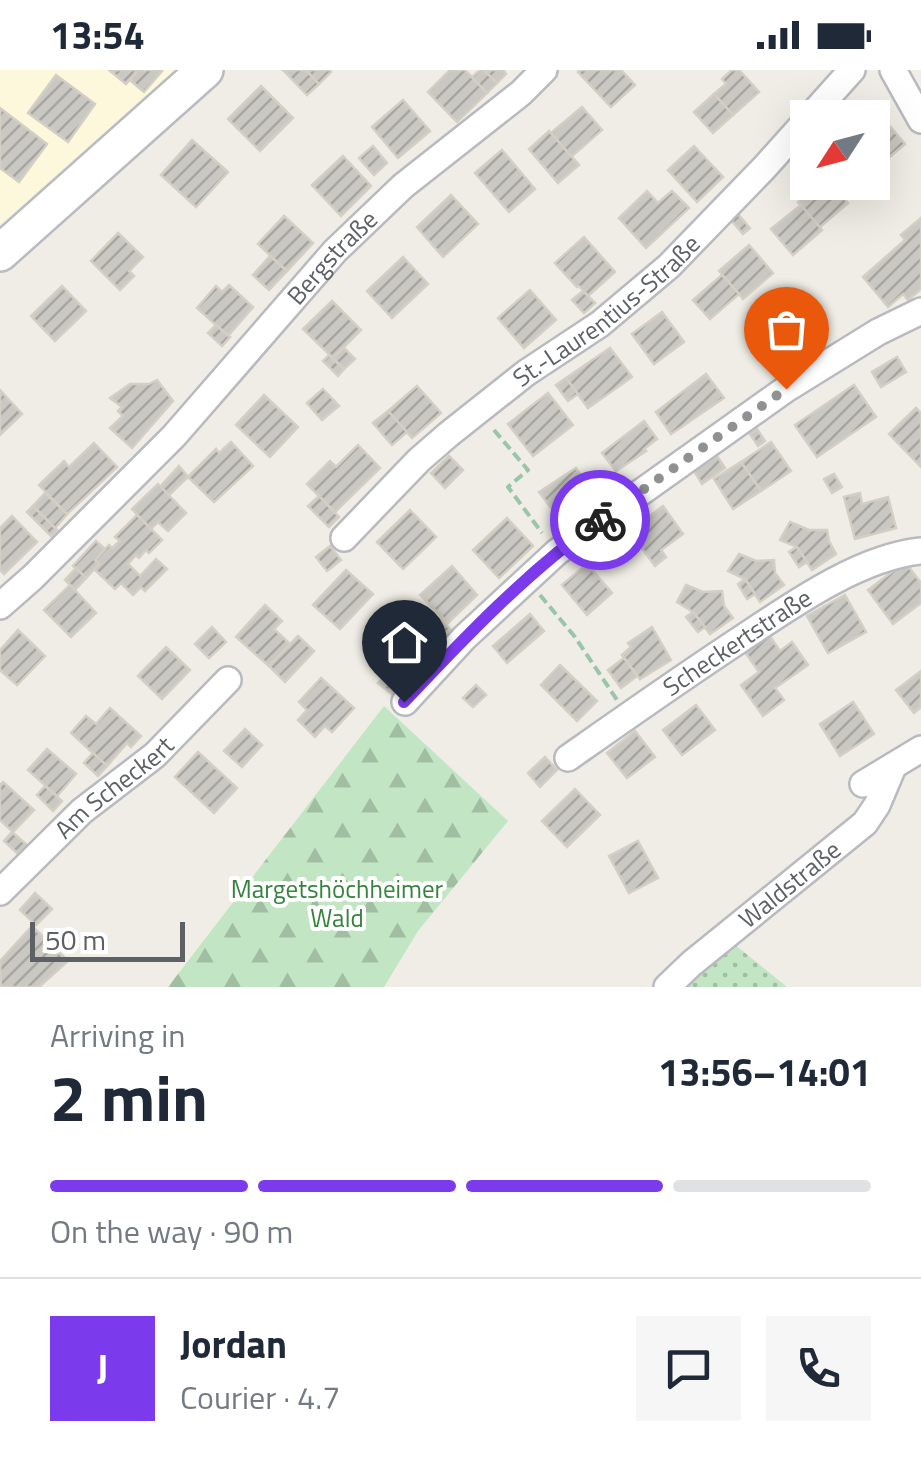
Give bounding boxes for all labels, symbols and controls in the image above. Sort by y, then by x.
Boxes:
text: 13:54 [50,6,145,64]
north arrow [790,100,890,200]
map controls [790,100,890,200]
street label: Bergstraße [278,201,386,313]
street label: St.-Laurentius-Straße [504,226,709,396]
pin [744,287,829,390]
icon: bag [759,302,814,357]
courier [550,470,650,570]
icon: bike [573,493,628,548]
street label: Scheckertstraße [655,579,819,705]
pin [362,600,447,703]
icon: home [377,615,432,670]
street label: Am Scheckert [46,727,183,847]
street label: Waldstraße [730,831,849,937]
park label: Margetshöchheimer Wald [231,870,444,937]
scale bar [30,917,185,961]
text: 50 m [45,918,106,961]
text: Arriving in [50,1011,186,1059]
text: 13:56–14:01 [658,1043,871,1101]
text: 2 min [50,1047,208,1146]
text: On the way · 90 m [50,1207,293,1255]
text: Jordan [180,1315,287,1373]
button: chat [636,1316,741,1421]
button: phone [766,1316,871,1421]
text: J [97,1339,108,1397]
text: Courier · 4.7 [180,1373,340,1421]

